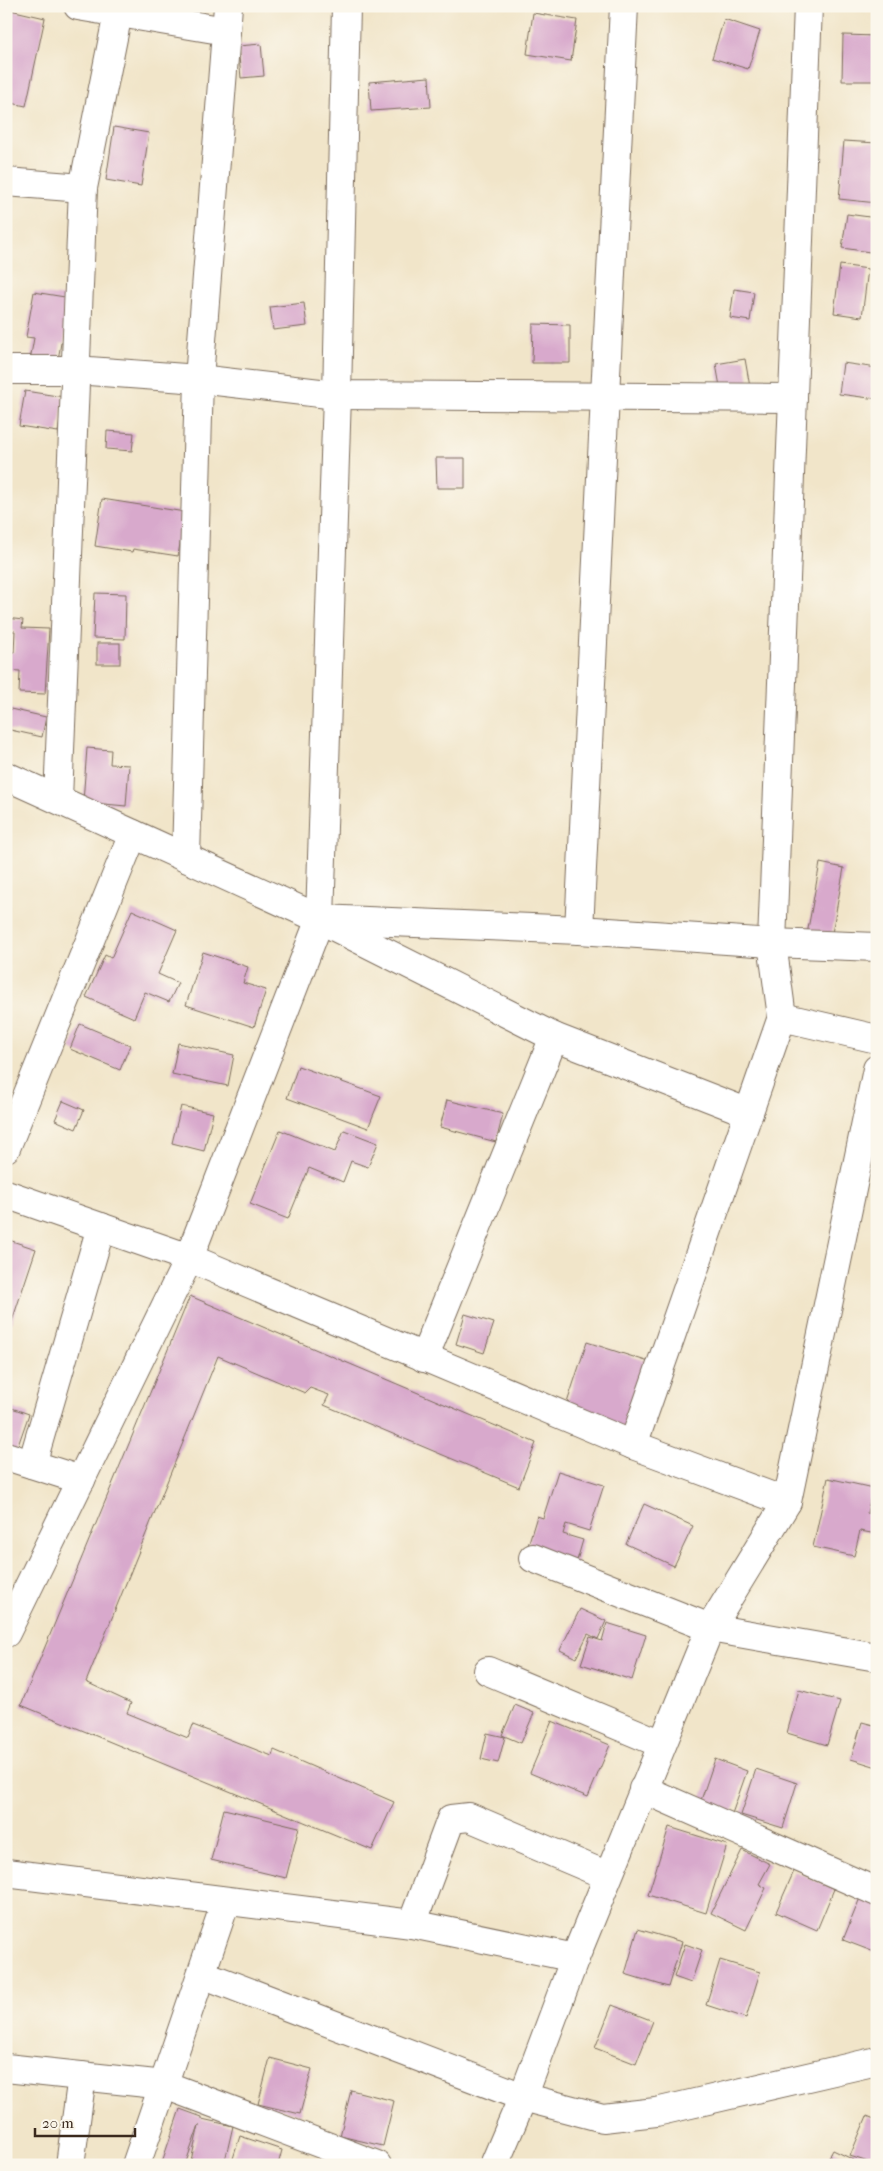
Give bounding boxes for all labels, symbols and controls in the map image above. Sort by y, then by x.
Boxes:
scale bar [35,2106,135,2138]
text: 20 m [42,2114,74,2132]

